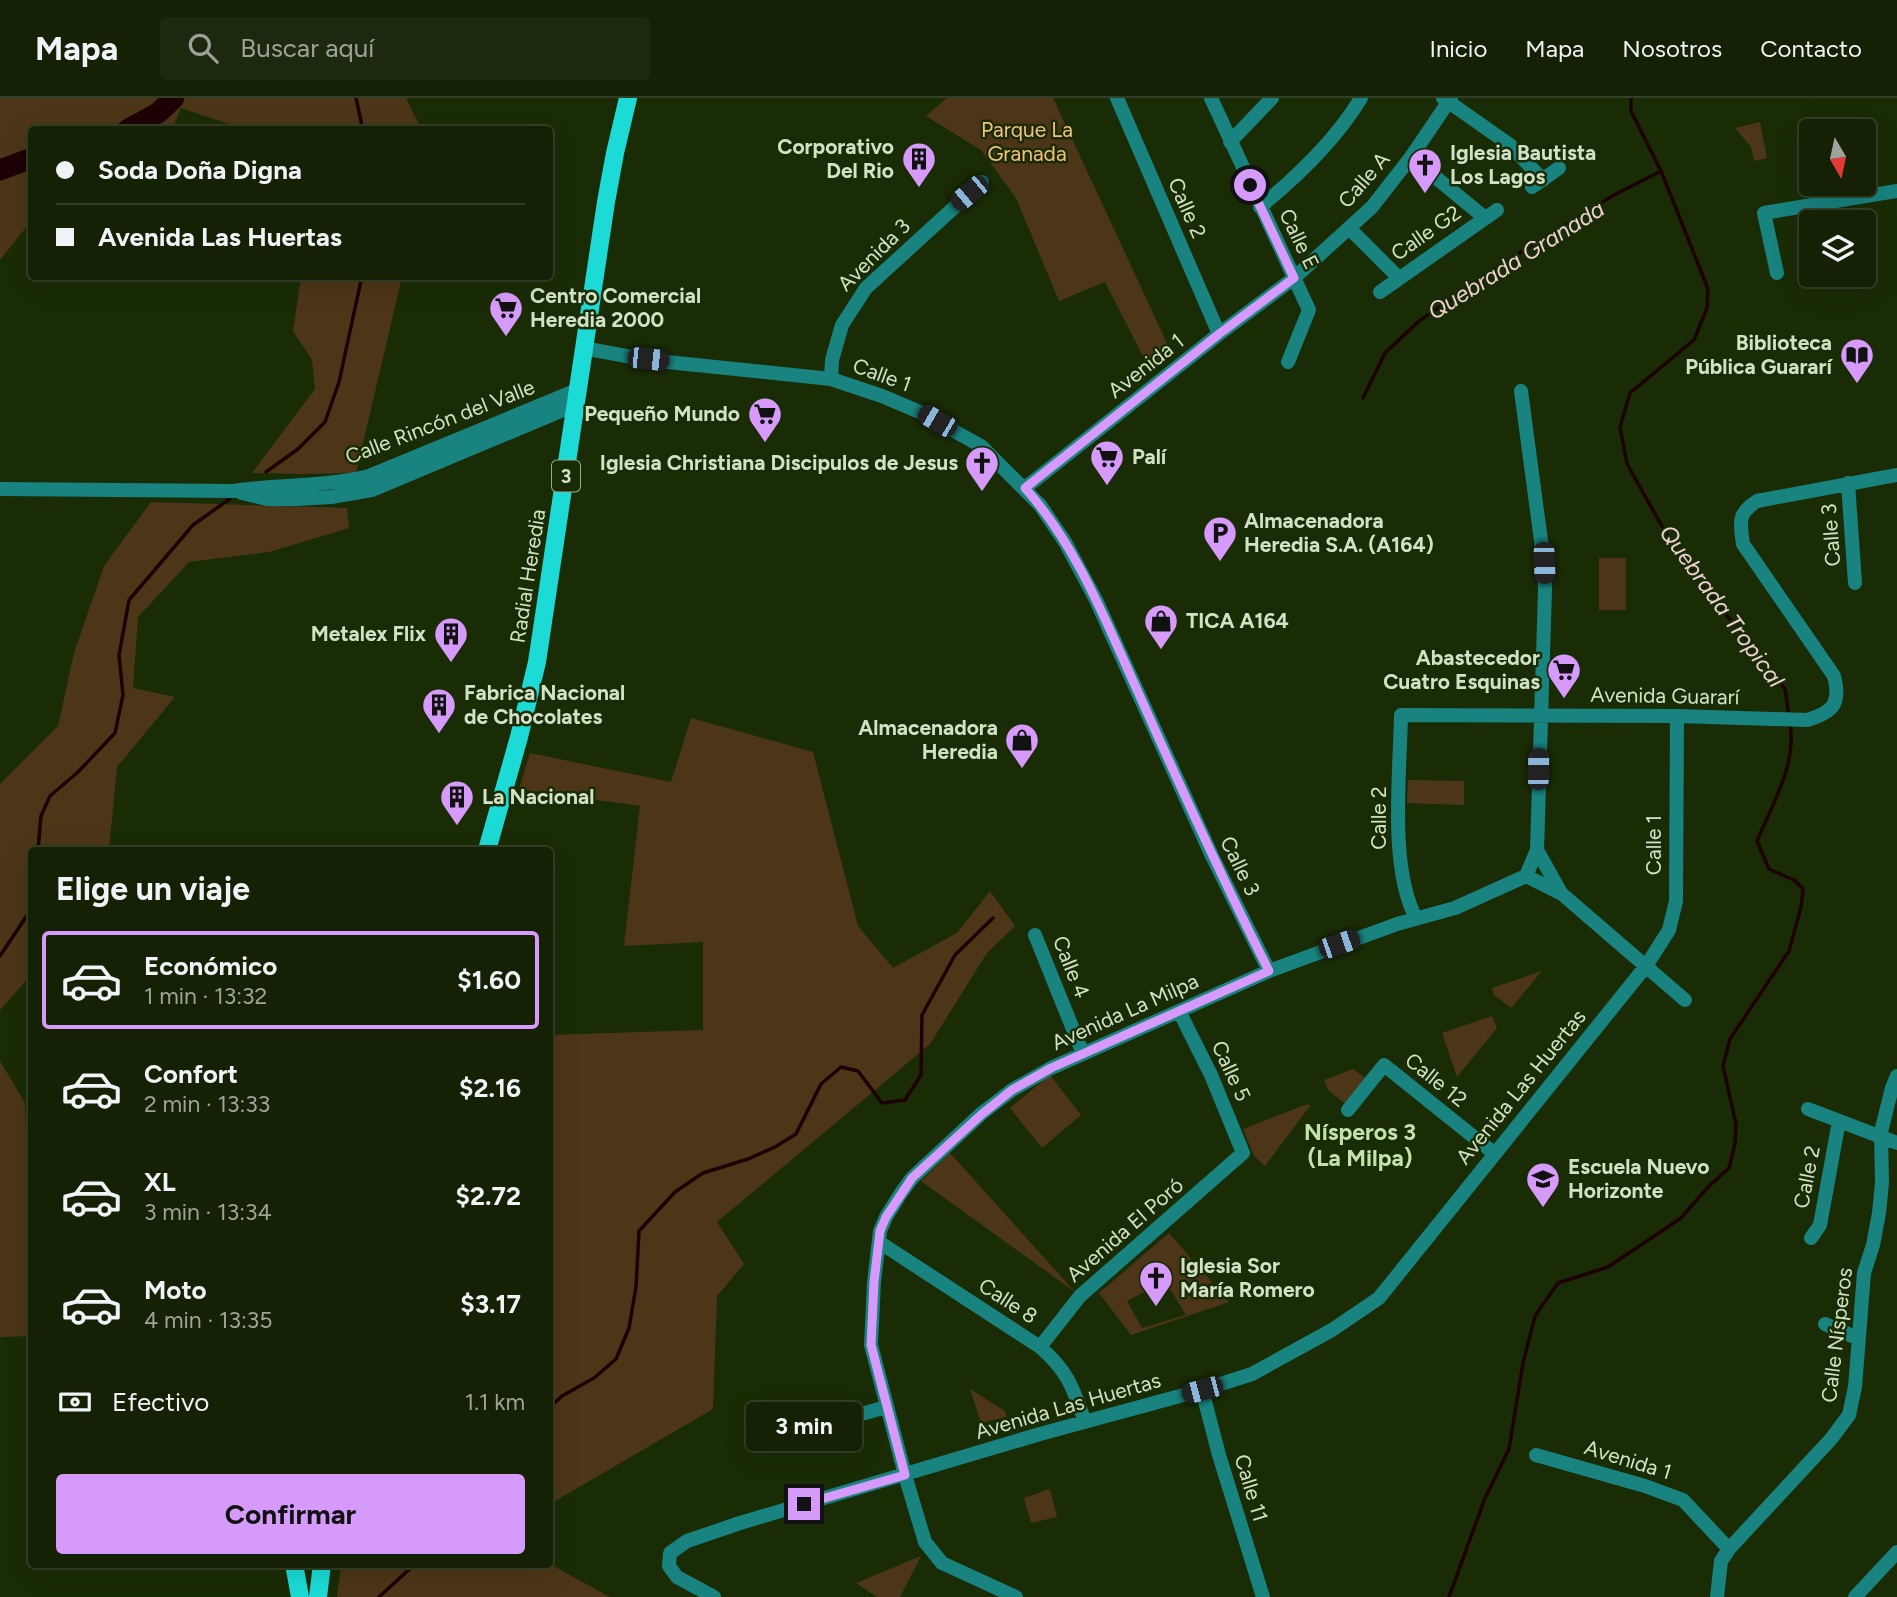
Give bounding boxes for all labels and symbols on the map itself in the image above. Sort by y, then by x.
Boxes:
park label: Parque La Granada [981,117,1073,166]
north arrow [1799,119,1876,196]
place label: Corporativo Del Rio [777,134,894,183]
building icon: Corporativo Del Rio [900,140,938,189]
place label: Iglesia Bautista Los Lagos [1450,140,1596,189]
church icon: Iglesia Bautista Los Lagos [1406,146,1444,195]
street label: Calle A [1333,147,1395,213]
route start [1234,169,1266,201]
car [947,171,992,215]
street label: Calle 2 [1163,174,1212,242]
water label: Quebrada Granada [1422,194,1610,326]
street label: Calle G2 [1386,200,1465,266]
street label: Calle E [1274,204,1325,273]
street label: Avenida 3 [832,213,915,296]
place label: Centro Comercial Heredia 2000 [530,283,701,332]
supermarket icon: Centro Comercial Heredia 2000 [487,289,525,338]
street label: Avenida 1 [1103,328,1189,403]
place label: Biblioteca Pública Guararí [1685,330,1833,379]
library icon: Biblioteca Pública Guararí [1838,336,1876,385]
car [627,346,670,372]
street label: Calle 1 [850,352,915,397]
street label: Calle Rincón del Valle [342,374,538,469]
supermarket icon: Pequeño Mundo [746,395,784,444]
place label: Pequeño Mundo [584,401,740,426]
car [914,401,961,441]
supermarket icon: Palí [1088,438,1126,487]
church icon: Iglesia Christiana Discipulos de Jesus [963,444,1001,493]
place label: Palí [1132,444,1168,469]
place label: Iglesia Christiana Discipulos de Jesus [600,450,958,475]
road number: 3 [552,460,580,492]
street label: Calle 3 [1816,503,1845,567]
street label: Radial Heredia [505,507,550,645]
place label: Almacenadora Heredia S.A. (A164) [1244,508,1434,557]
parking icon: Almacenadora Heredia S.A. (A164) [1201,514,1239,563]
water label: Quebrada Tropical [1654,519,1791,693]
car [1533,542,1556,584]
shop icon: TICA A164 [1142,602,1180,651]
place label: TICA A164 [1186,608,1289,633]
building icon: Metalex Flix [432,615,470,664]
place label: Metalex Flix [311,621,427,646]
place label: Abastecedor Cuatro Esquinas [1383,645,1540,694]
supermarket icon: Abastecedor Cuatro Esquinas [1545,651,1583,700]
place label: Fabrica Nacional de Chocolates [464,680,625,729]
street label: Avenida Guararí [1590,682,1741,709]
building icon: Fabrica Nacional de Chocolates [420,686,458,735]
place label: Almacenadora Heredia [858,715,998,764]
shop icon: Almacenadora Heredia [1003,721,1041,770]
car [1528,748,1549,790]
building icon: La Nacional [438,778,476,827]
place label: La Nacional [482,784,594,809]
street label: Calle 2 [1366,786,1391,850]
street label: Calle 1 [1641,815,1666,875]
street label: Calle 3 [1215,832,1266,900]
car [1316,927,1363,961]
street label: Calle 4 [1048,932,1095,1002]
street label: Avenida La Milpa [1047,968,1202,1055]
street label: Avenida Las Huertas [1450,1004,1591,1169]
street label: Calle 5 [1207,1037,1256,1105]
street label: Calle 12 [1400,1047,1472,1112]
district label: Nísperos 3 (La Milpa) [1304,1118,1416,1172]
street label: Calle 2 [1788,1143,1825,1210]
place label: Escuela Nuevo Horizonte [1568,1154,1709,1203]
school or university icon: Escuela Nuevo Horizonte [1524,1160,1562,1209]
street label: Avenida El Poró [1061,1172,1188,1287]
place label: Iglesia Sor María Romero [1180,1253,1315,1302]
church icon: Iglesia Sor María Romero [1137,1259,1175,1308]
street label: Calle Nísperos [1816,1266,1857,1404]
street label: Calle 8 [974,1272,1042,1329]
street label: Avenida Las Huertas [972,1367,1164,1444]
car [1179,1374,1226,1406]
callout: 3 min [746,1402,862,1452]
street label: Avenida 1 [1582,1434,1675,1485]
street label: Calle 11 [1229,1451,1274,1525]
route end [788,1488,820,1520]

